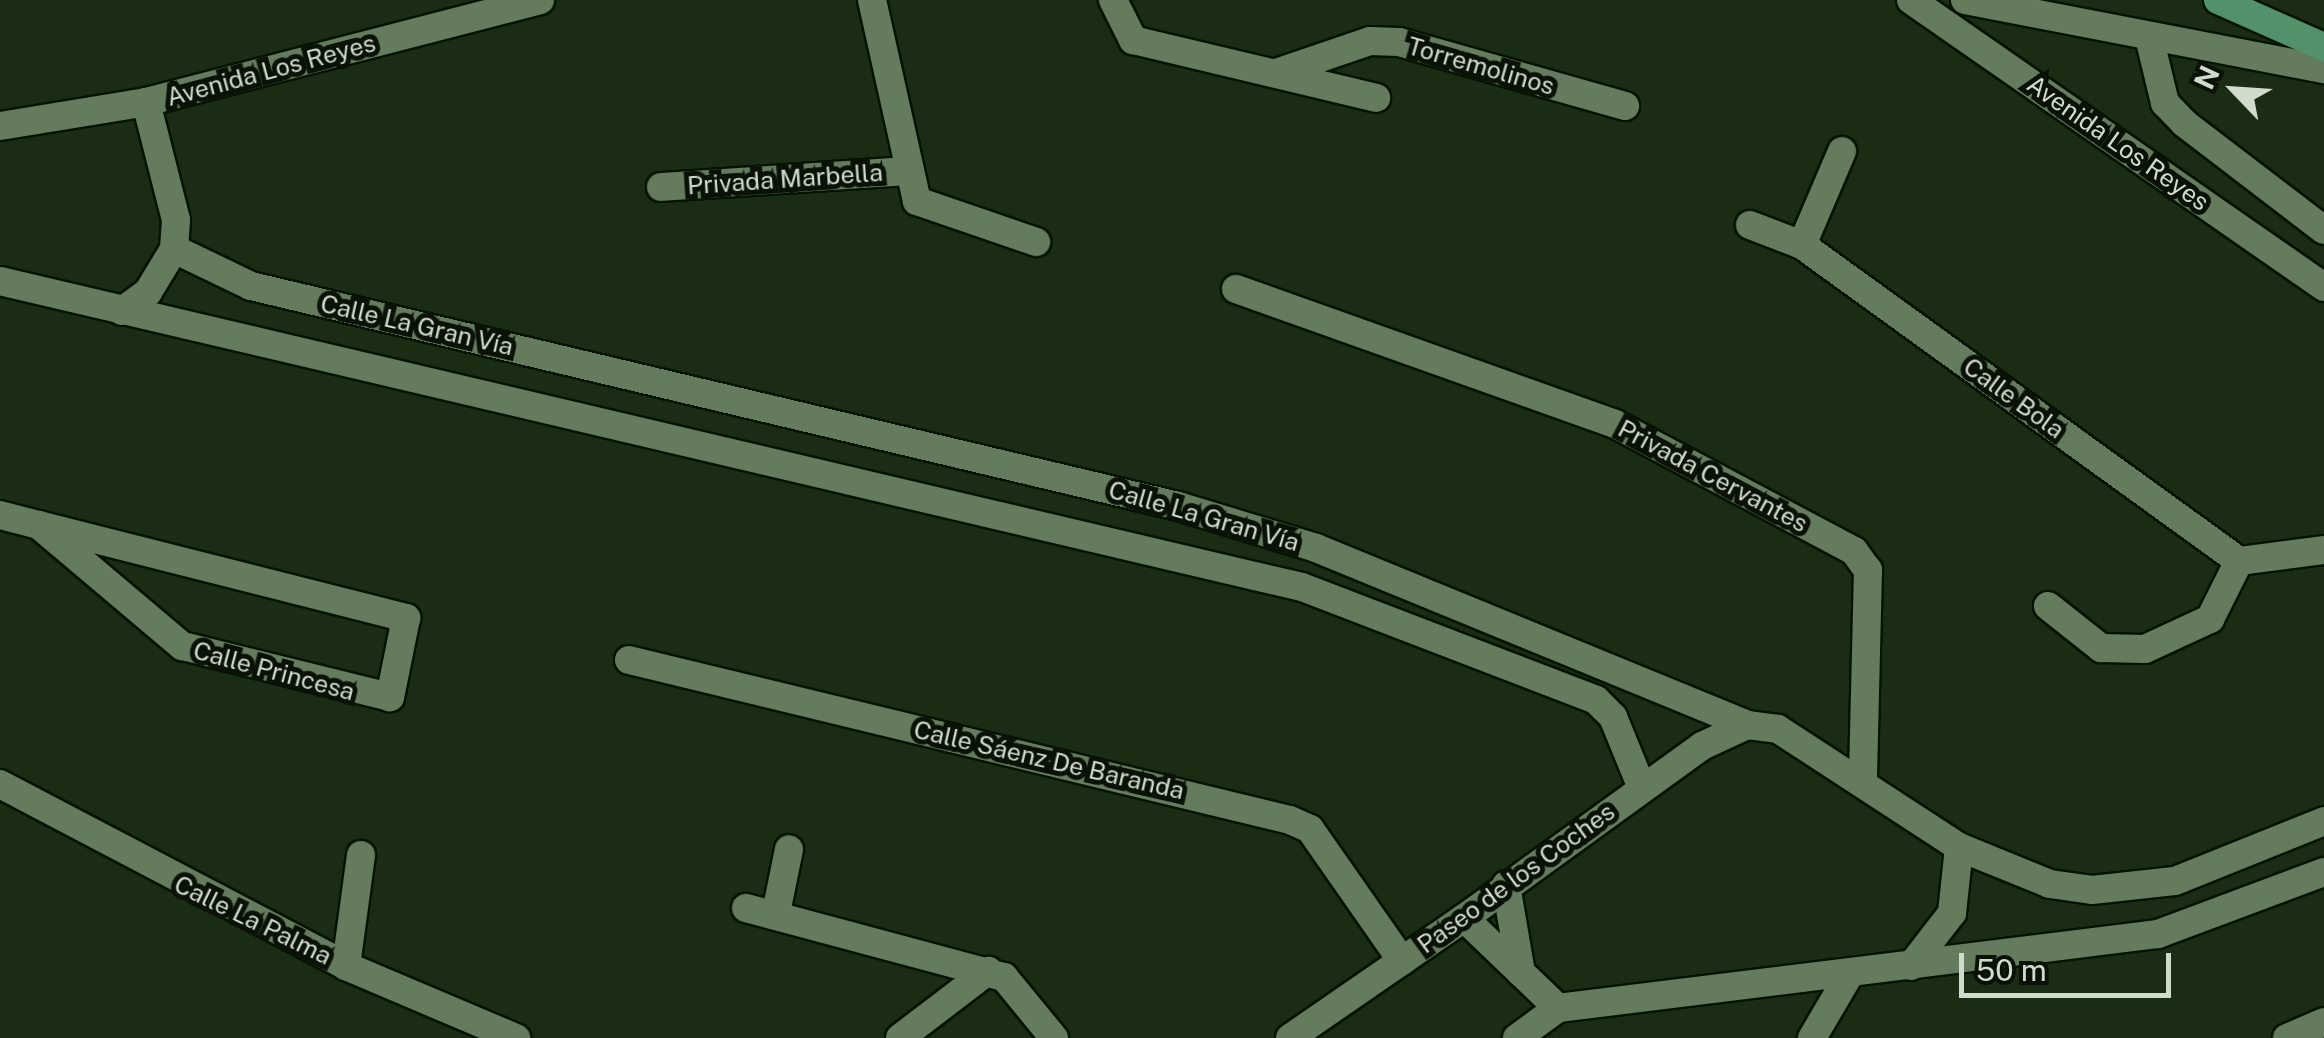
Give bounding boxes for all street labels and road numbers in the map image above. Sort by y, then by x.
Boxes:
street label: Avenida Los Reyes [163,28,379,112]
street label: Torremolinos [1404,31,1558,101]
street label: Avenida Los Reyes [2021,69,2215,217]
street label: Privada Marbella [686,157,884,201]
street label: Calle La Gran Vía [317,288,517,362]
street label: Calle Bola [1958,351,2070,445]
street label: Privada Cervantes [1613,413,1813,539]
street label: Calle La Gran Vía [1105,474,1303,558]
street label: Calle Princesa [190,635,358,707]
street label: Calle Sáenz De Baranda [911,714,1187,806]
street label: Paseo de los Coches [1411,796,1621,960]
street label: Calle La Palma [169,869,337,971]

